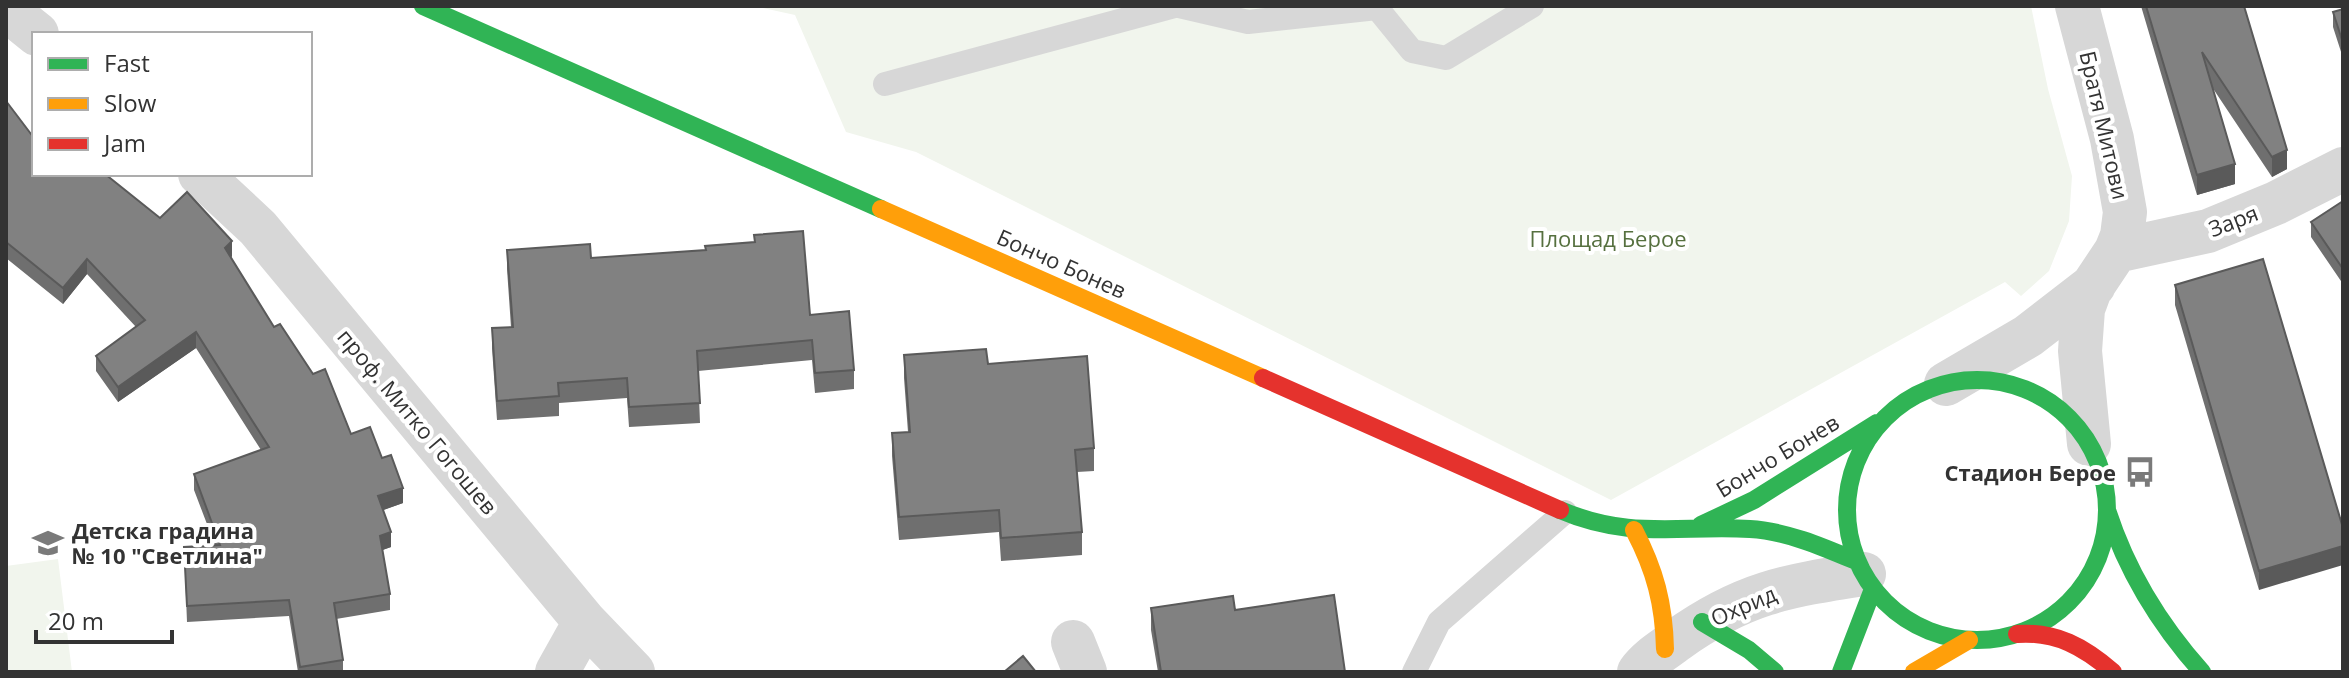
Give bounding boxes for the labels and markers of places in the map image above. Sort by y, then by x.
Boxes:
bus stop icon: Стадион Берое [2123,455,2157,489]
place label: Стадион Берое [1945,457,2116,487]
place label: Детска градина № 10 "Светлина" [72,515,263,570]
school or university icon: Детска градина № 10 "Светлина" [31,526,65,560]

